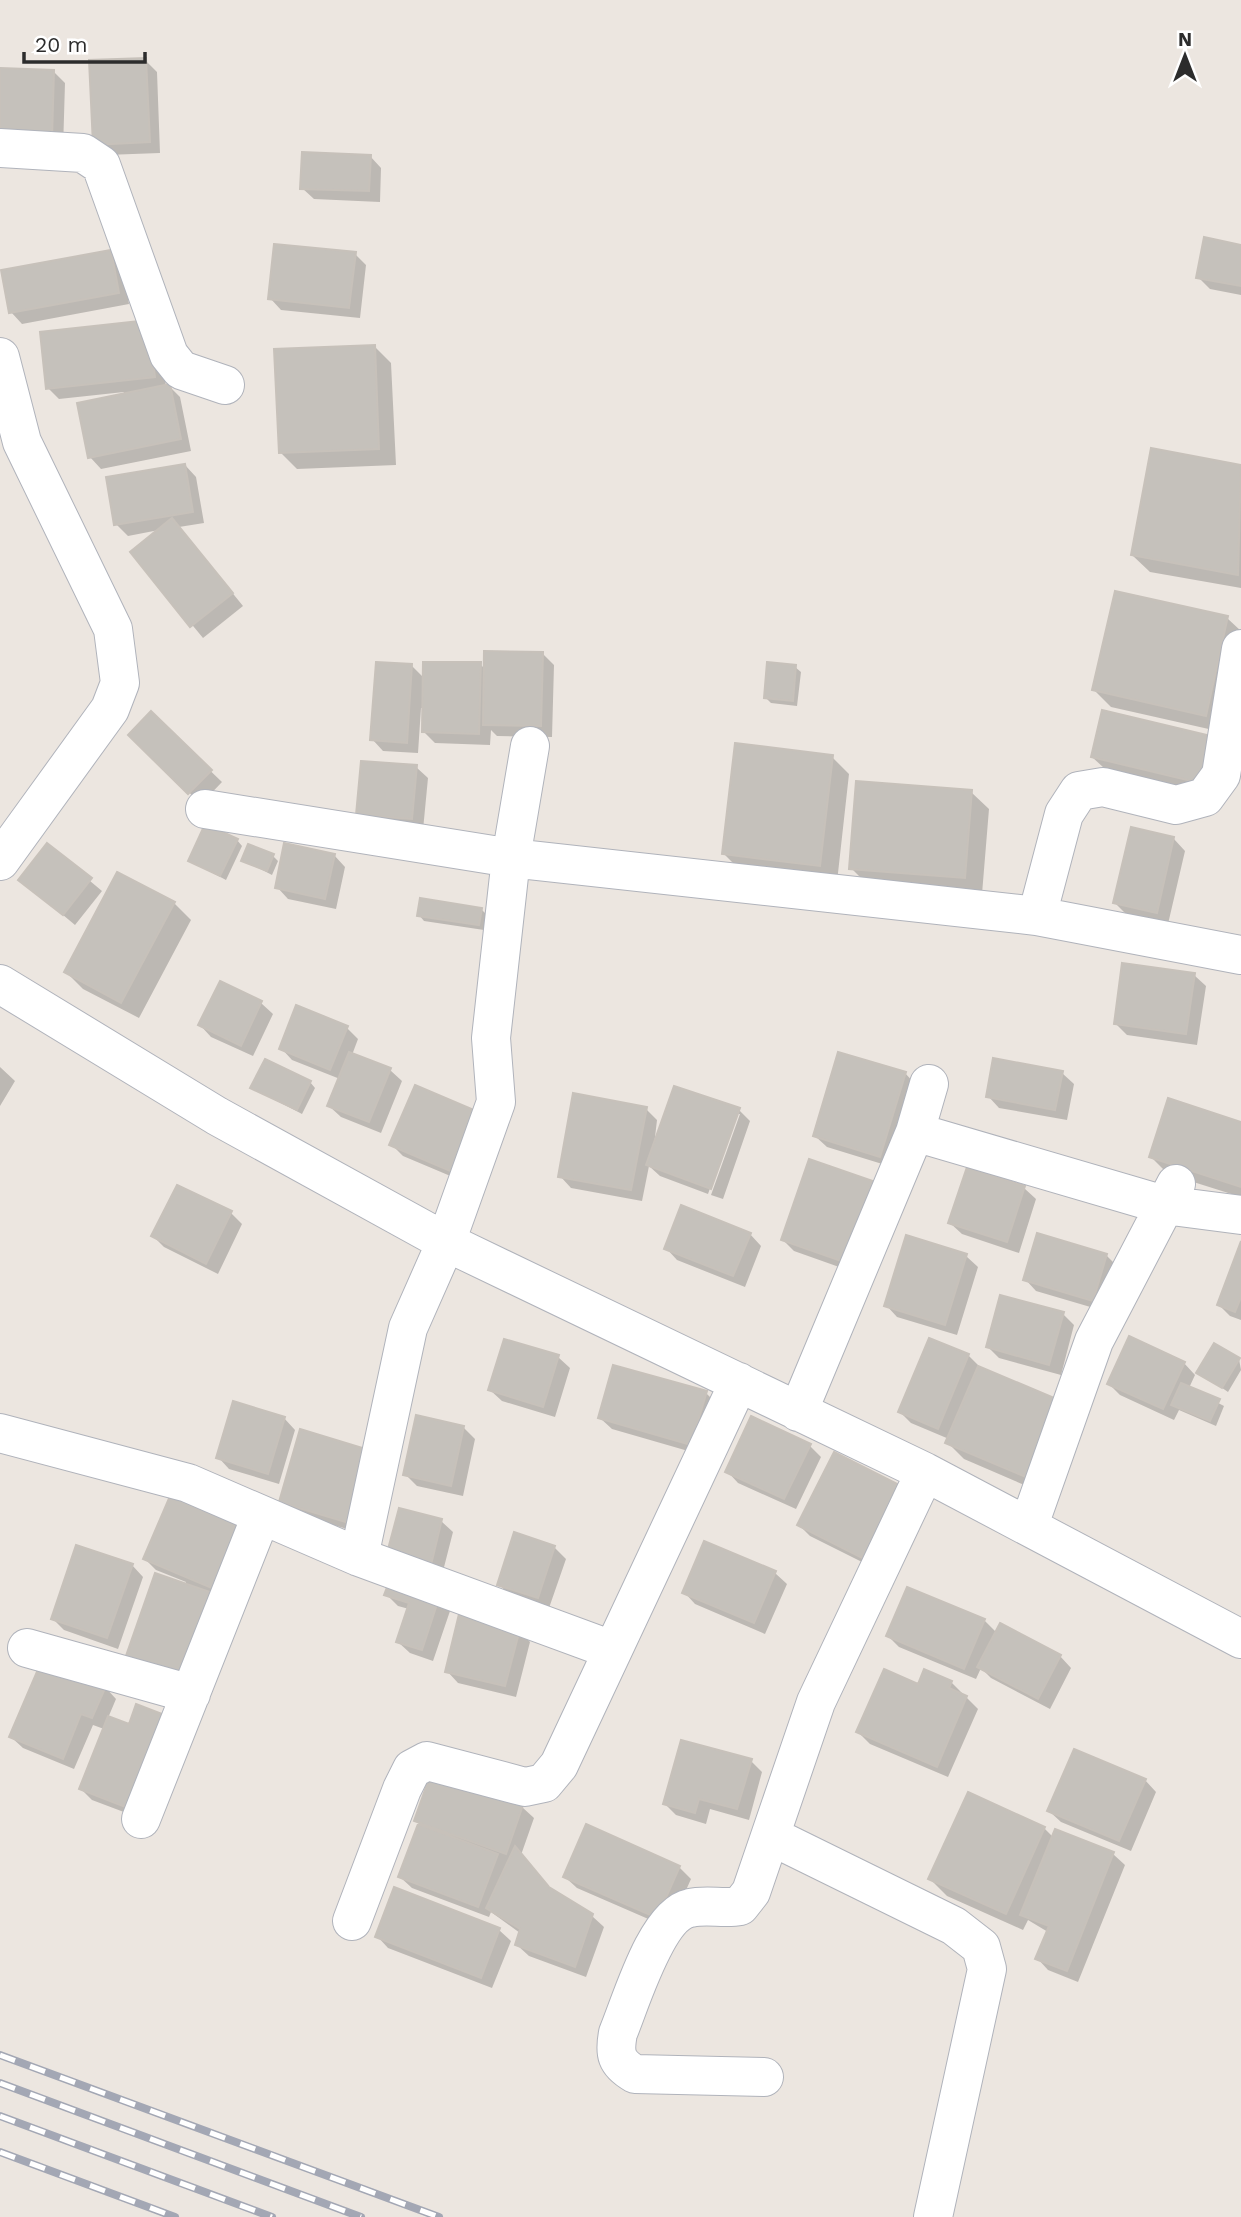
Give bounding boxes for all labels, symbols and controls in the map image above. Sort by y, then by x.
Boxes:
scale bar [24,21,145,65]
north arrow [1150,21,1220,91]
text: N [1178,28,1192,51]
text: 20 m [35,32,87,57]

